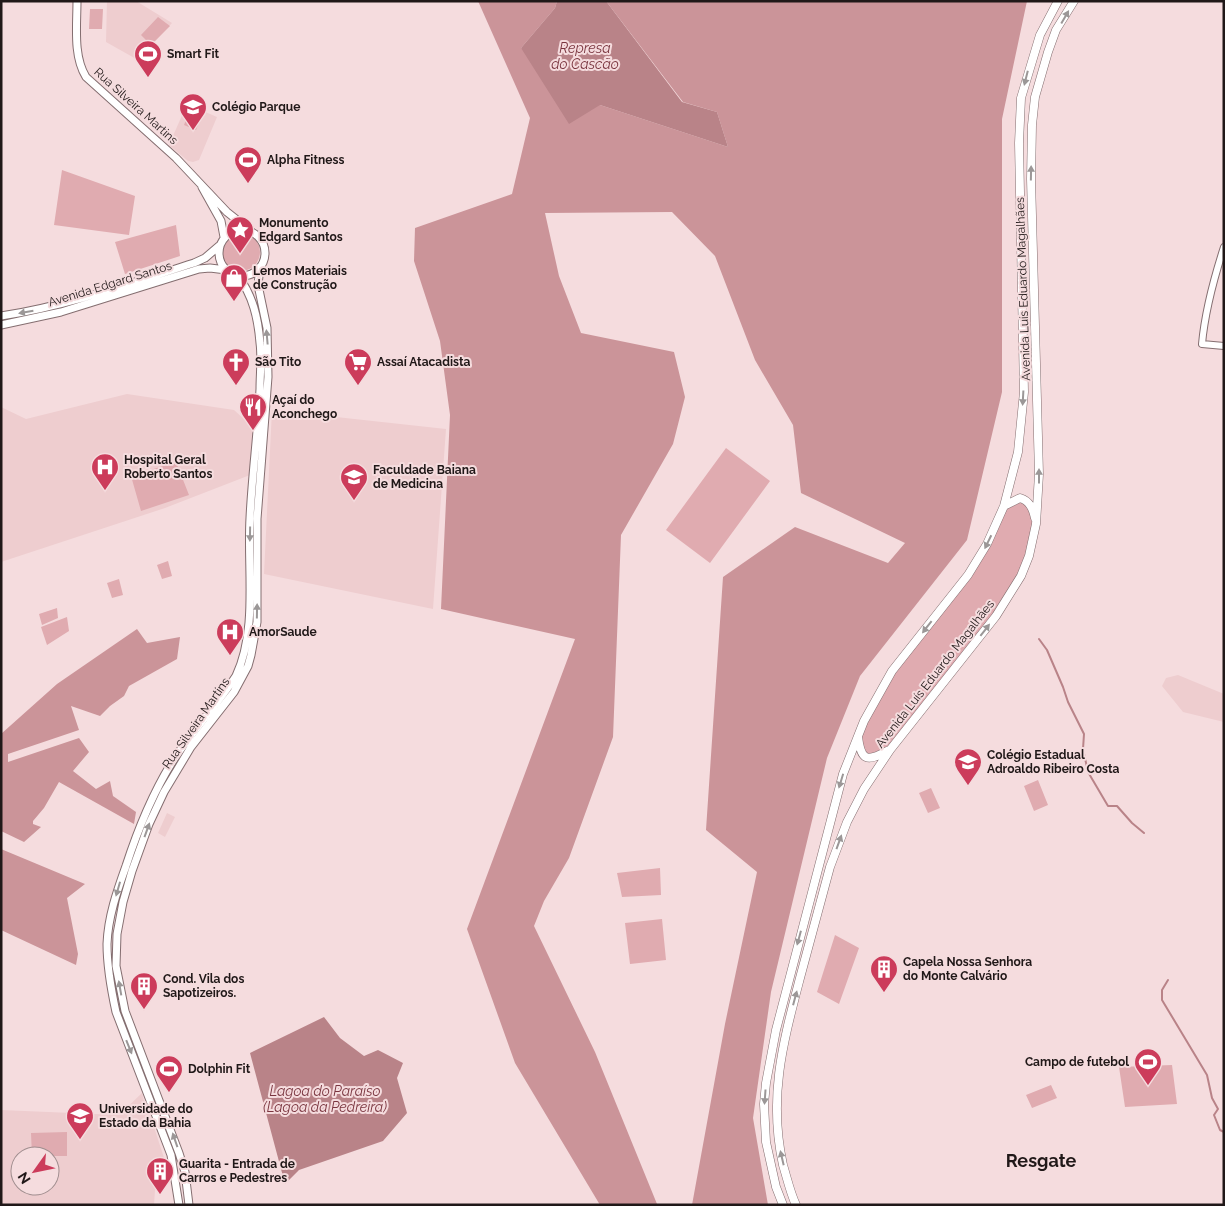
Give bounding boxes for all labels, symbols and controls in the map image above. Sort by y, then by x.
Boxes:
one-way arrow [1060,10,1069,23]
sports icon: Smart Fit [133,39,163,78]
water label: Represa do Cascão [551,40,619,72]
place label: Smart Fit [167,47,219,61]
street label: Rua Silveira Martins [91,65,181,147]
one-way arrow [1022,71,1030,86]
school or university icon: Colégio Parque [178,92,208,131]
place label: Colégio Parque [212,100,300,114]
sports icon: Alpha Fitness [233,145,263,184]
place label: Alpha Fitness [267,153,344,167]
one-way arrow [1027,165,1035,181]
street label: Avenida Luís Eduardo Magalhães [1013,197,1033,381]
place icon: Monumento Edgard Santos [225,215,255,254]
place label: Monumento Edgard Santos [259,216,343,244]
street label: Avenida Edgard Santos [47,258,174,309]
shop icon: Lemos Materiais de Construção [219,263,249,302]
place label: Lemos Materiais de Construção [253,264,347,292]
one-way arrow [18,309,34,317]
one-way arrow [263,329,271,345]
church icon: São Tito [221,347,251,386]
supermarket icon: Assaí Atacadista [343,347,373,386]
place label: São Tito [255,355,301,369]
place label: Assaí Atacadista [377,355,470,369]
one-way arrow [1019,390,1027,406]
restaurant icon: Açaí do Aconchego [238,392,268,431]
place label: Açaí do Aconchego [272,393,337,421]
hospital icon: Hospital Geral Roberto Santos [90,452,120,491]
place label: Hospital Geral Roberto Santos [124,453,212,481]
school or university icon: Faculdade Baiana de Medicina [339,462,369,501]
place label: Faculdade Baiana de Medicina [373,463,476,491]
one-way arrow [1035,467,1043,483]
one-way arrow [246,526,254,542]
one-way arrow [984,535,992,549]
street label: Avenida Luís Eduardo Magalhães [873,597,997,751]
one-way arrow [253,602,261,618]
hospital icon: AmorSaude [215,617,245,656]
one-way arrow [921,620,932,633]
one-way arrow [980,624,991,637]
place label: AmorSaude [249,625,317,639]
street label: Rua Silveira Martins [159,675,233,771]
school or university icon: Colégio Estadual Adroaldo Ribeiro Costa [953,747,983,786]
place label: Colégio Estadual Adroaldo Ribeiro Costa [987,748,1120,776]
one-way arrow [836,774,844,789]
one-way arrow [143,822,151,837]
one-way arrow [836,834,843,849]
one-way arrow [114,882,122,897]
one-way arrow [795,931,803,946]
building icon: Capela Nossa Senhora do Monte Calvário [869,954,899,993]
place label: Capela Nossa Senhora do Monte Calvário [903,955,1032,983]
building icon: Cond. Vila dos Sapotizeiros. [129,971,159,1010]
place label: Cond. Vila dos Sapotizeiros. [163,972,244,1000]
one-way arrow [115,979,123,995]
one-way arrow [791,990,799,1005]
one-way arrow [126,1040,134,1055]
sports icon: Campo de futebol [1133,1047,1163,1086]
sports icon: Dolphin Fit [154,1054,184,1093]
place label: Campo de futebol [1025,1055,1129,1069]
place label: Dolphin Fit [188,1062,251,1076]
water label: Lagoa do Paraíso (Lagoa da Pedreira) [263,1083,387,1115]
one-way arrow [760,1089,768,1105]
school or university icon: Universidade do Estado da Bahia [65,1101,95,1140]
place label: Universidade do Estado da Bahia [99,1102,193,1130]
one-way arrow [171,1133,178,1148]
north arrow [10,1146,60,1196]
one-way arrow [778,1150,786,1166]
district label: Resgate [1006,1150,1076,1171]
building icon: Guarita - Entrada de Carros e Pedestres [145,1156,175,1195]
place label: Guarita - Entrada de Carros e Pedestres [179,1157,295,1185]
text: N [14,1169,34,1187]

